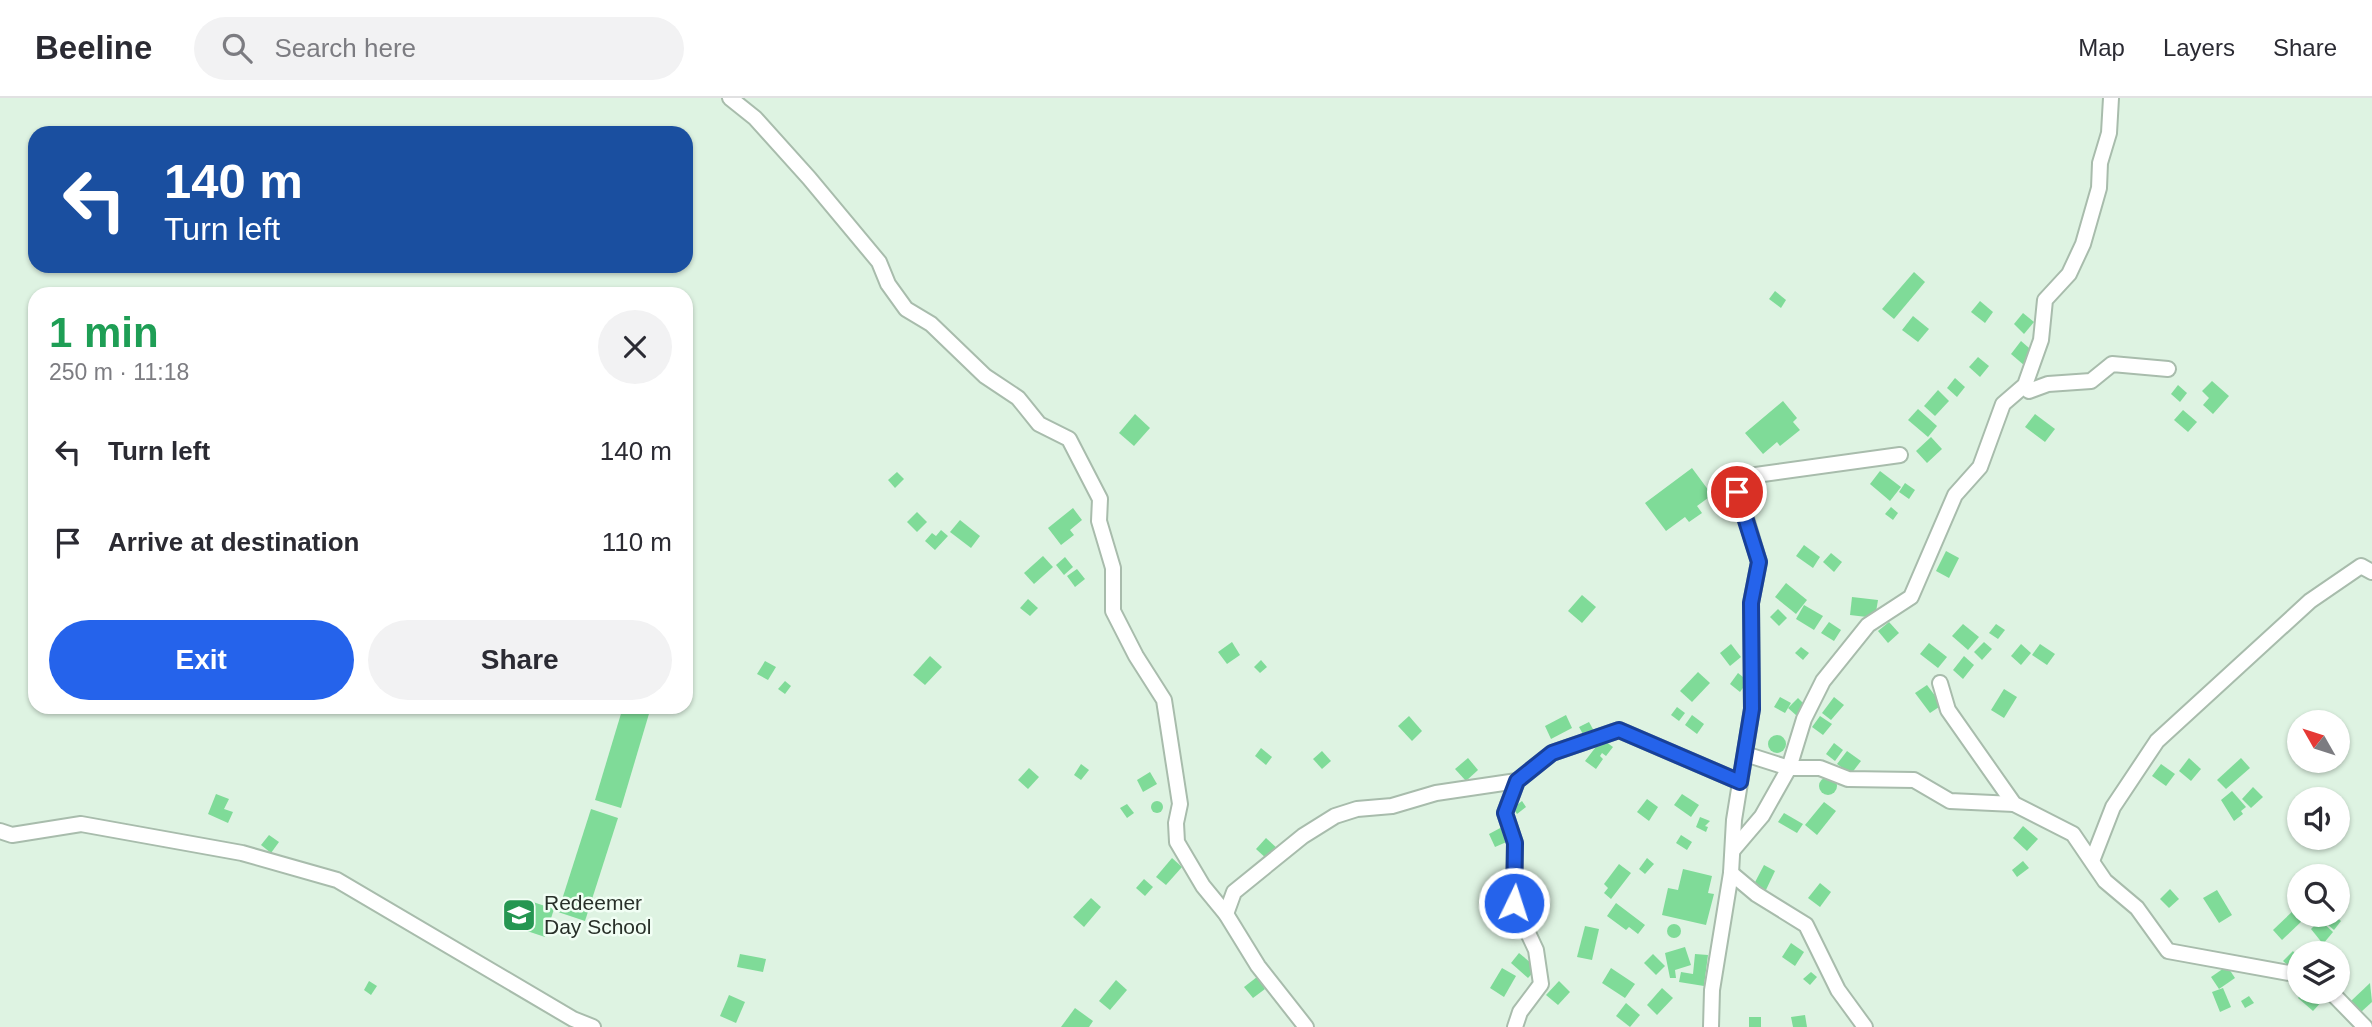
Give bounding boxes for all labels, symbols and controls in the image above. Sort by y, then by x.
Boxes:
search box [194,17,684,80]
text: Beeline [35,29,152,66]
icon: search [218,29,256,67]
text: Search here [274,33,416,63]
text: Map [2078,34,2125,61]
text: Layers [2163,34,2235,61]
text: Share [2273,34,2337,61]
icon: left [49,154,140,245]
text: 140 m [164,154,303,208]
text: Turn left [164,211,280,247]
text: 1 min [49,309,159,356]
button: close [598,310,672,384]
text: 250 m · 11:18 [49,359,189,385]
icon: left [49,433,87,471]
text: Turn left [108,436,210,466]
text: 140 m [600,436,672,466]
pin [1707,462,1767,522]
icon: arrive [1718,473,1756,511]
icon: arrive [49,524,87,562]
text: Arrive at destination [108,527,359,557]
text: 110 m [602,527,672,557]
button: Exit [49,620,354,700]
button: Share [368,620,672,700]
north arrow [2287,710,2350,774]
map controls [2287,710,2350,1004]
button: sound [2287,787,2350,850]
button: search [2287,864,2350,927]
position arrow [1477,866,1551,940]
place label: Redeemer Day School [544,891,651,938]
school or university icon: Redeemer Day School [500,896,538,934]
button: layers [2287,941,2350,1004]

